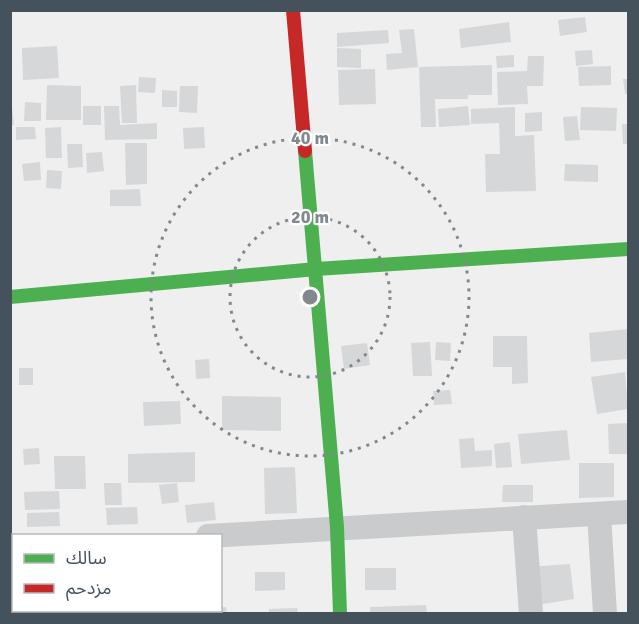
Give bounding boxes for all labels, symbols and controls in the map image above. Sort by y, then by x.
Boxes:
text: 40 m [291,127,329,149]
text: 20 m [291,206,329,228]
centre of rings [300,287,320,307]
legend [12,534,222,612]
text: سالك [66,547,107,569]
text: مزدحم [66,577,111,601]

